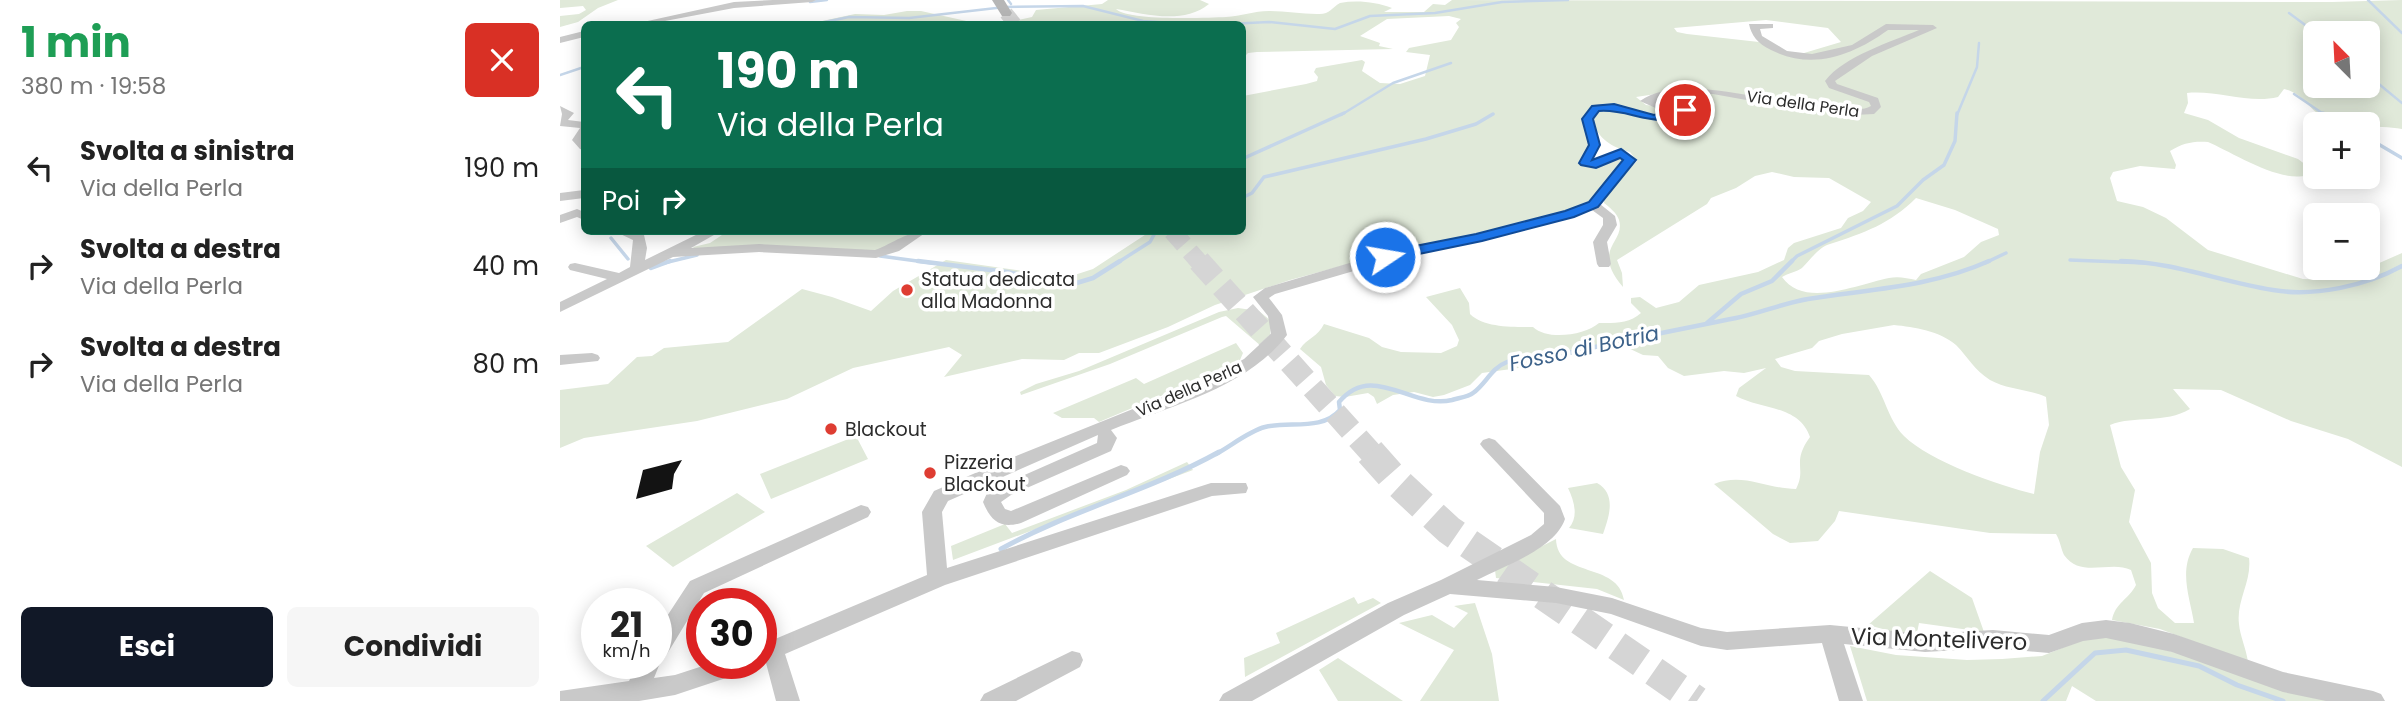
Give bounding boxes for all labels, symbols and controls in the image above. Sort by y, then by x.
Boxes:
text: 1 min [21,13,131,72]
north arrow [2303,21,2380,98]
map controls [2303,21,2380,280]
button: close [465,23,539,97]
text: 190 m [717,37,860,105]
icon: left [602,49,693,140]
text: 380 m · 19:58 [21,70,166,102]
pin [1655,80,1715,140]
street label: Via della Perla [1745,85,1861,123]
icon: arrive [1666,91,1704,129]
text: Via della Perla [717,102,944,147]
button: + [2303,112,2380,189]
text: Svolta a sinistra [80,133,295,169]
icon: left [21,149,59,187]
text: 190 m [464,150,539,186]
text: Via della Perla [80,172,243,204]
icon: right [654,182,692,220]
text: Poi [602,183,640,219]
button: − [2303,203,2380,280]
position arrow [1348,220,1422,294]
text: Svolta a destra [80,231,281,267]
icon: right [21,247,59,285]
text: 40 m [473,248,539,284]
place label: Statua dedicata alla Madonna [921,266,1075,315]
text: Via della Perla [80,270,243,302]
marker: Statua dedicata alla Madonna [899,282,915,298]
water label: Fosso di Botria [1506,318,1662,378]
text: Svolta a destra [80,329,281,365]
icon: right [21,345,59,383]
text: 80 m [473,346,539,382]
street label: Via della Perla [1133,355,1245,423]
text: Via della Perla [80,368,243,400]
place label: Blackout [845,416,927,443]
marker: Blackout [823,421,839,437]
place label: Pizzeria Blackout [944,449,1026,498]
marker: Pizzeria Blackout [922,465,938,481]
speed limit sign: 30 [686,588,777,679]
text: 21 [610,600,643,649]
button: Esci [21,607,273,687]
button: Condividi [287,607,539,687]
street label: Via Montelivero [1850,620,2028,658]
text: km/h [603,638,650,663]

